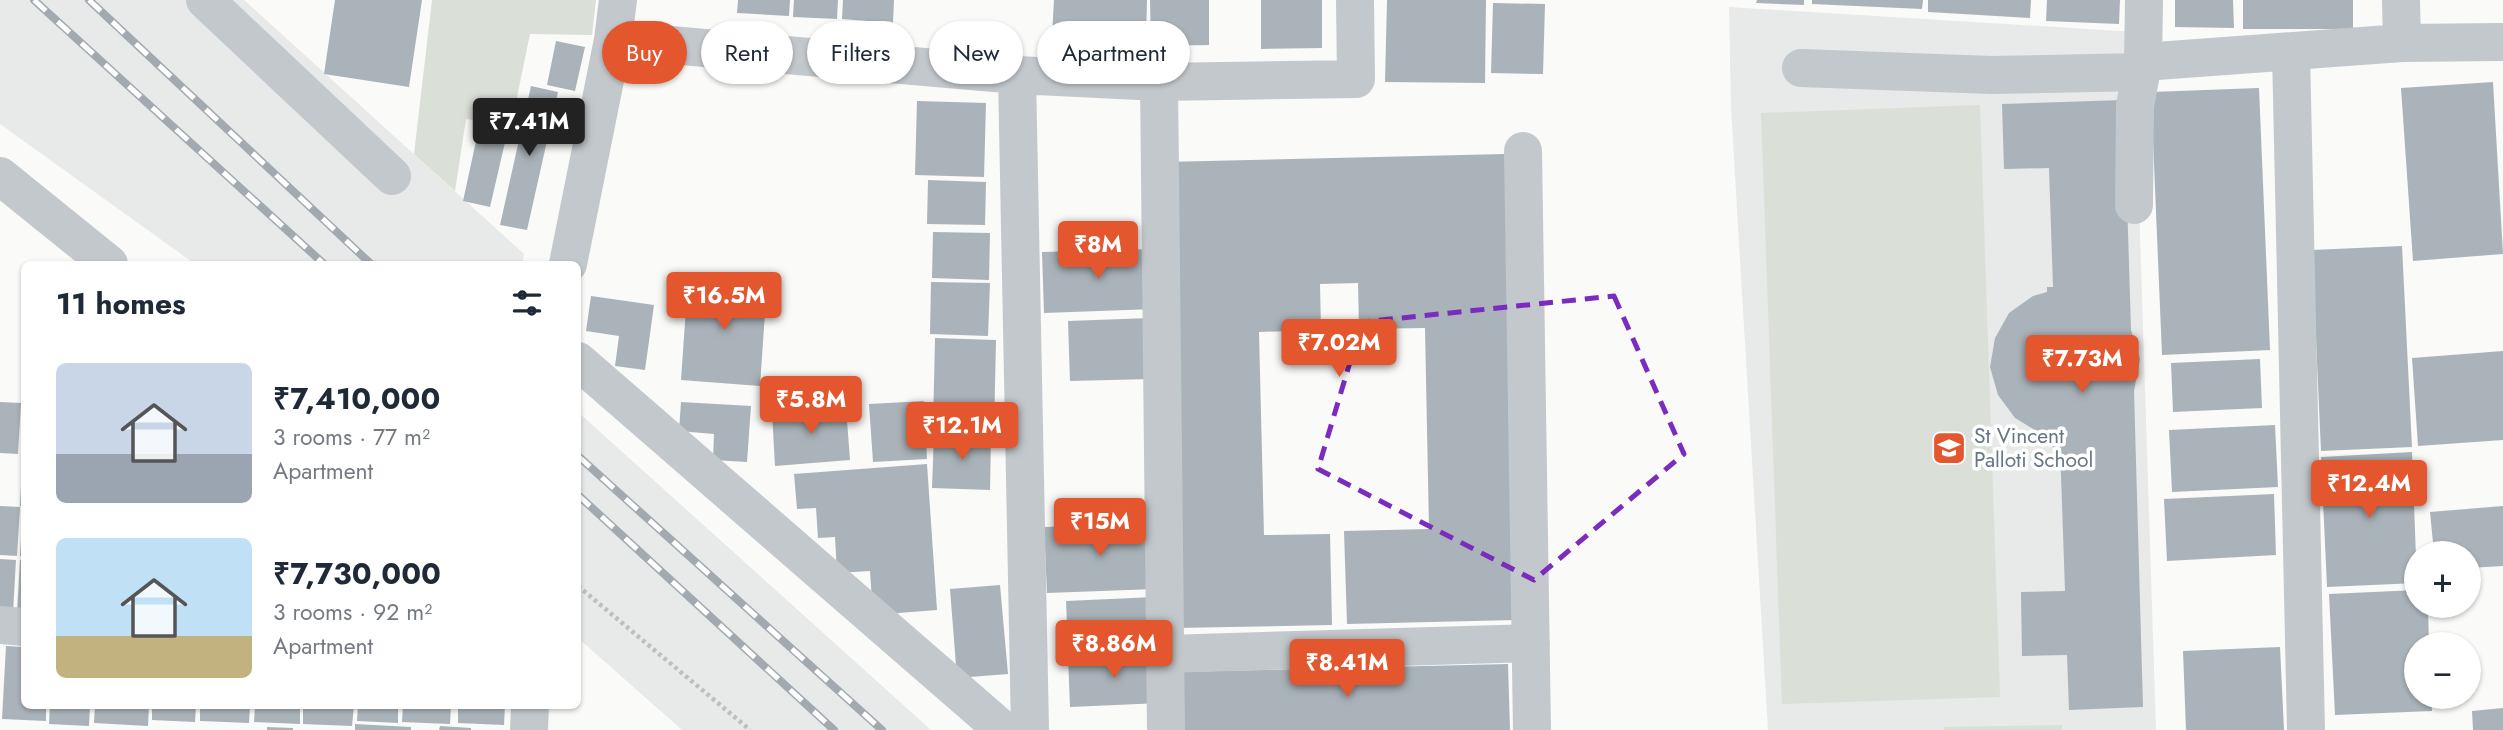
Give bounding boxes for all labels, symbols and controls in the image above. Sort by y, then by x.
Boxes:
chip: Buy [602,21,687,84]
chip: Rent [701,21,793,84]
chip: Filters [807,21,915,84]
chip: New [929,21,1023,84]
chip: Apartment [1037,21,1190,84]
pin: ₹7.41M [472,99,586,158]
text: ₹7.41M [489,104,569,138]
pin: ₹8M [1064,222,1132,281]
text: ₹8M [1074,227,1122,261]
pin: ₹16.5M [667,272,781,332]
text: ₹16.5M [683,278,765,312]
text: 11 homes [56,282,186,325]
icon: filters [508,284,546,322]
pin: ₹7.02M [1282,320,1396,379]
text: ₹7.02M [1298,325,1380,359]
pin: ₹7.73M [2025,336,2139,395]
text: ₹7.73M [2042,341,2122,375]
pin: ₹5.8M [762,376,860,436]
text: ₹7,410,000 [273,377,440,420]
text: ₹5.8M [776,382,846,416]
icon: home [112,391,196,475]
pin: ₹12.1M [905,402,1019,462]
text: ₹12.1M [922,408,1002,442]
text: 3 rooms · 77 m² [273,420,430,454]
place label: St Vincent Palloti School [1974,421,2093,475]
school or university icon: St Vincent Palloti School [1930,429,1968,467]
text: Apartment [273,454,373,488]
pin: ₹12.4M [2312,461,2426,520]
text: ₹12.4M [2327,466,2411,500]
pin: ₹15M [1059,498,1141,558]
text: ₹15M [1070,504,1130,538]
map controls [2404,541,2481,709]
button: + [2404,541,2481,618]
text: ₹7,730,000 [273,552,441,595]
icon: home [112,566,196,650]
text: 3 rooms · 92 m² [273,595,432,629]
pin: ₹8.86M [1057,620,1171,680]
text: ₹8.86M [1072,626,1156,660]
text: Apartment [273,629,373,663]
button: − [2404,632,2481,709]
pin: ₹8.41M [1290,640,1404,699]
text: ₹8.41M [1306,645,1388,679]

